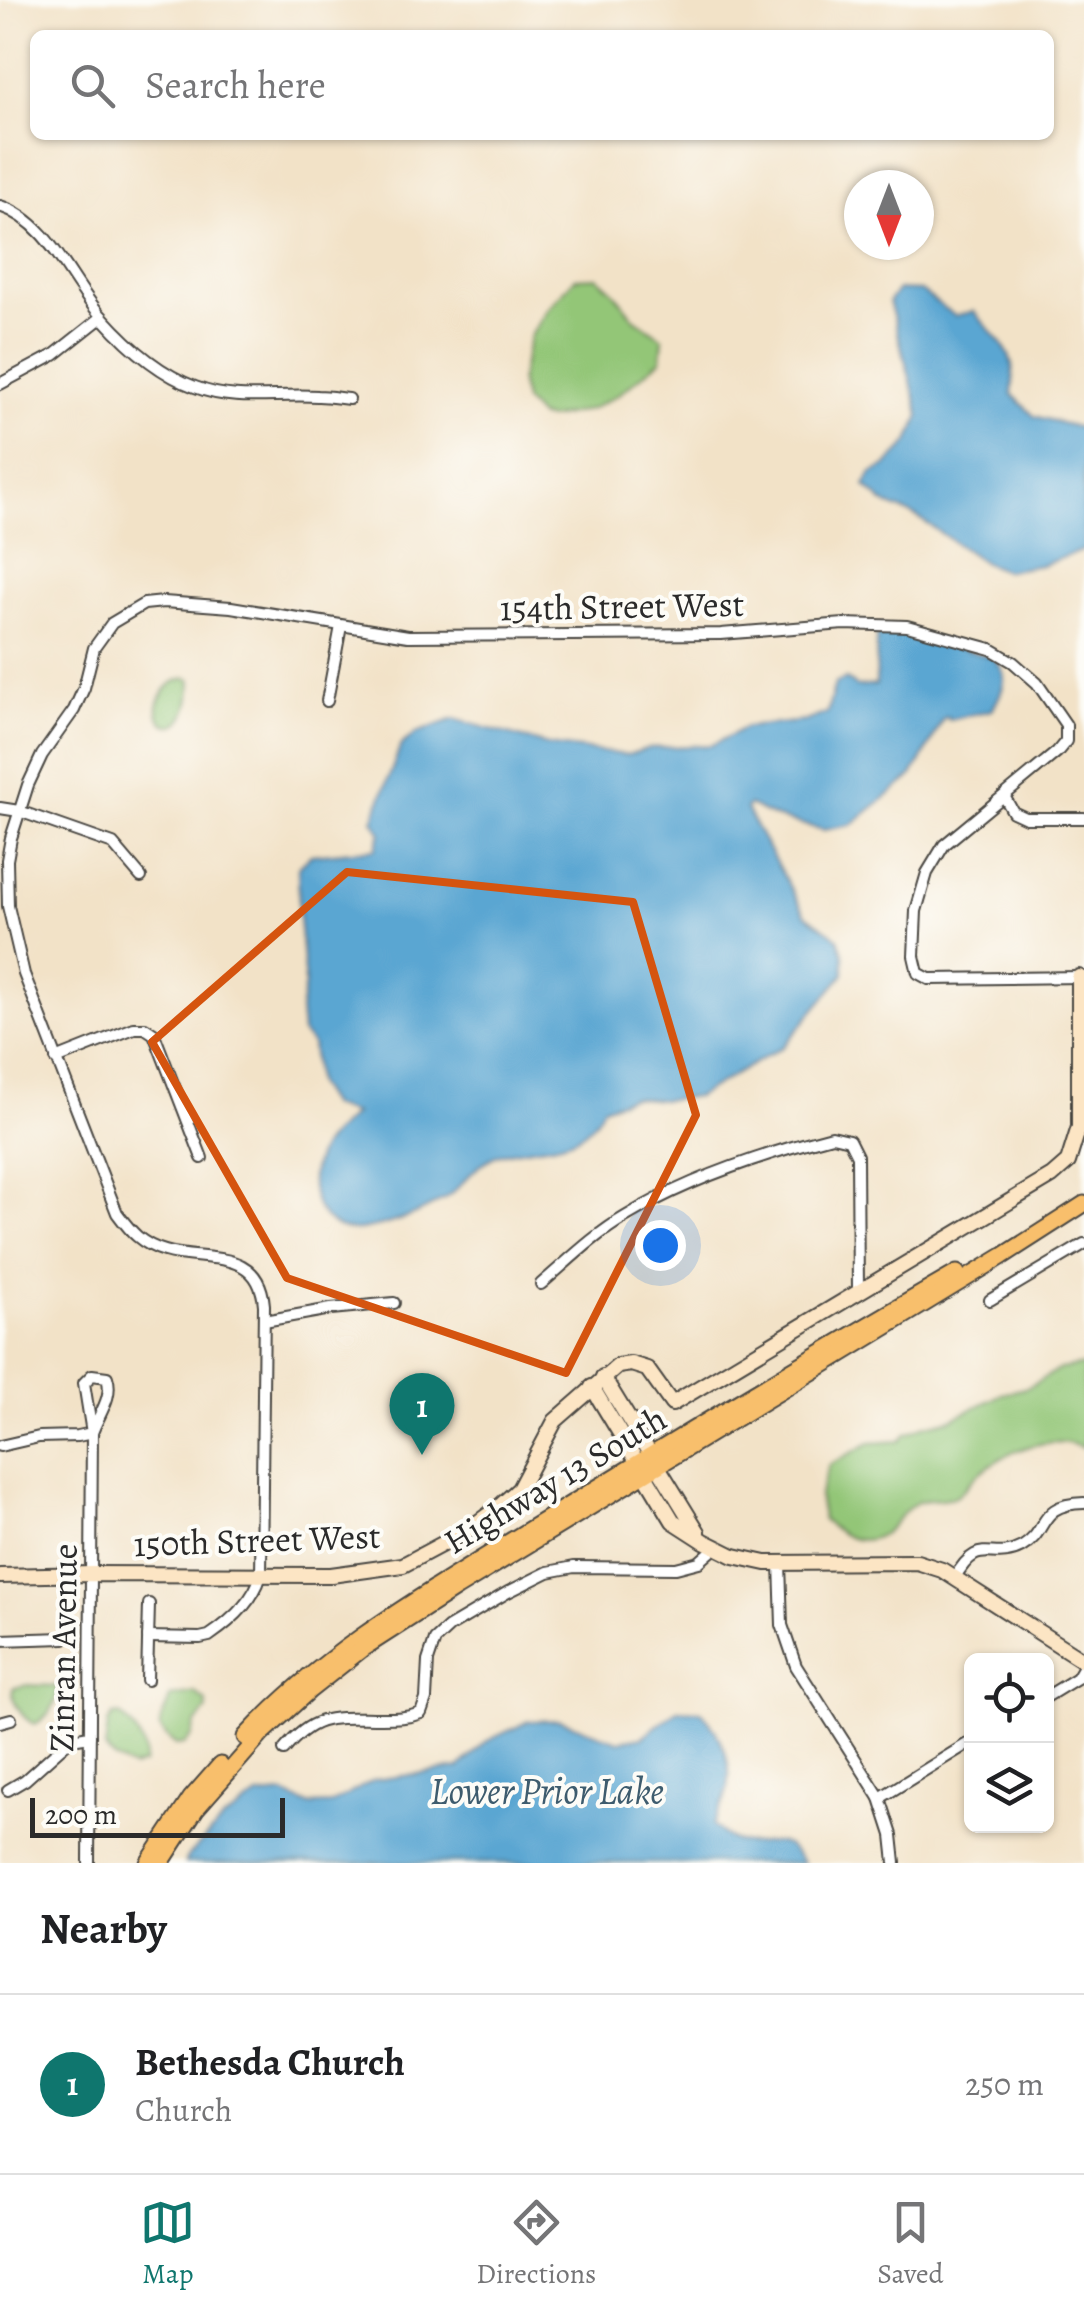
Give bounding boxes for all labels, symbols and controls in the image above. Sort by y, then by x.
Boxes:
search box [30,30,1054,140]
icon: search [65,58,120,113]
text: Search here [145,59,326,111]
north arrow [844,170,934,260]
street label: 154th Street West [499,580,745,632]
your location [635,1220,686,1271]
pin: 1 [390,1372,454,1455]
street label: Highway 13 South [435,1395,675,1565]
street label: 150th Street West [133,1512,381,1568]
street label: Zinran Avenue [37,1543,89,1753]
map controls [964,1653,1054,1833]
button: locate [964,1653,1054,1743]
button: layers [964,1743,1054,1833]
water label: Lower Prior Lake [430,1765,664,1817]
scale bar [30,1793,285,1838]
text: 200 m [45,1796,117,1834]
text: Nearby [40,1900,167,1957]
text: Bethesda Church [135,2036,405,2088]
text: 1 [67,2062,78,2106]
text: 250 m [965,2062,1044,2106]
text: Church [135,2088,232,2132]
tab: Map [140,2195,195,2293]
tab: Directions [476,2195,596,2293]
tab: Saved [877,2195,944,2293]

